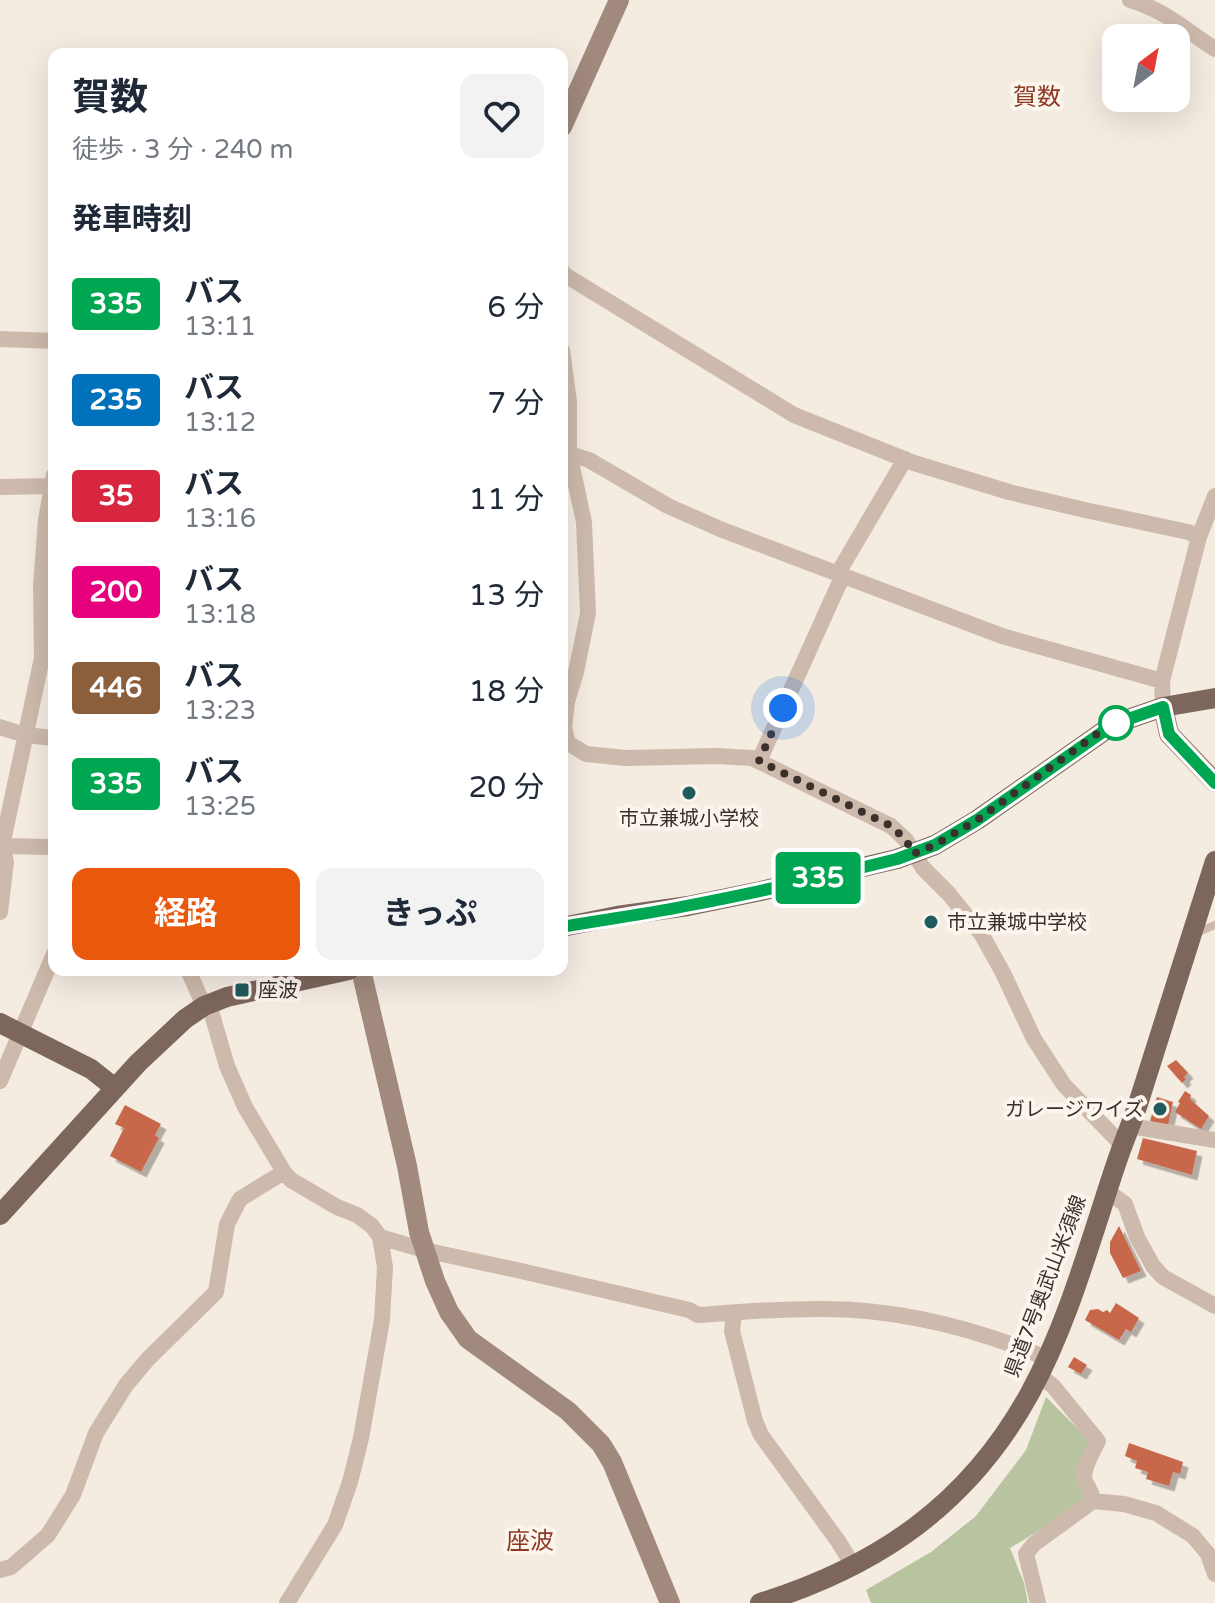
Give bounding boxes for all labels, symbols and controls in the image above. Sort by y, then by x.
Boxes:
north arrow [1102,24,1190,112]
map controls [1102,24,1190,112]
button: heart [460,74,544,158]
text: 賀数 [72,75,148,121]
district label: 賀数 [1013,83,1061,112]
text: 徒歩 · 3 分 · 240 m [72,134,293,165]
text: 発車時刻 [72,201,192,238]
text: バス [184,274,244,311]
text: 335 [90,287,142,321]
text: 6 分 [487,289,544,326]
text: 13:11 [184,311,256,342]
text: バス [184,370,244,407]
text: 235 [90,383,142,417]
text: 7 分 [487,385,544,422]
text: 13:12 [184,407,256,438]
text: バス [184,466,244,503]
text: 35 [98,479,134,513]
text: 11 分 [469,481,544,518]
text: 13:16 [184,503,256,534]
text: バス [184,562,244,599]
text: 200 [90,575,142,609]
text: 13 分 [469,577,544,614]
text: 13:18 [184,599,256,630]
text: バス [184,658,244,695]
text: 446 [90,671,142,705]
text: 18 分 [469,673,544,710]
your location [763,688,803,728]
text: 13:23 [184,695,256,726]
unlabelled marker [1099,706,1133,740]
text: バス [184,754,244,791]
text: 335 [90,767,142,801]
text: 20 分 [469,769,544,806]
marker: 市立兼城小学校 [680,784,698,802]
text: 13:25 [184,791,256,822]
place label: 市立兼城小学校 [619,807,759,831]
line badge: 335 [772,852,864,904]
text: 335 [792,861,844,895]
button: 経路 [72,868,300,960]
button: きっぷ [316,868,544,960]
place label: 市立兼城中学校 [947,911,1087,935]
marker: 市立兼城中学校 [922,913,940,931]
place label: 座波 [258,979,298,1003]
marker: 座波 [233,981,251,999]
place label: ガレージワイズ [1005,1098,1144,1122]
marker: ガレージワイズ [1151,1100,1169,1118]
street label: 県道7号奥武山米須線 [1000,1192,1092,1381]
district label: 座波 [506,1527,554,1556]

